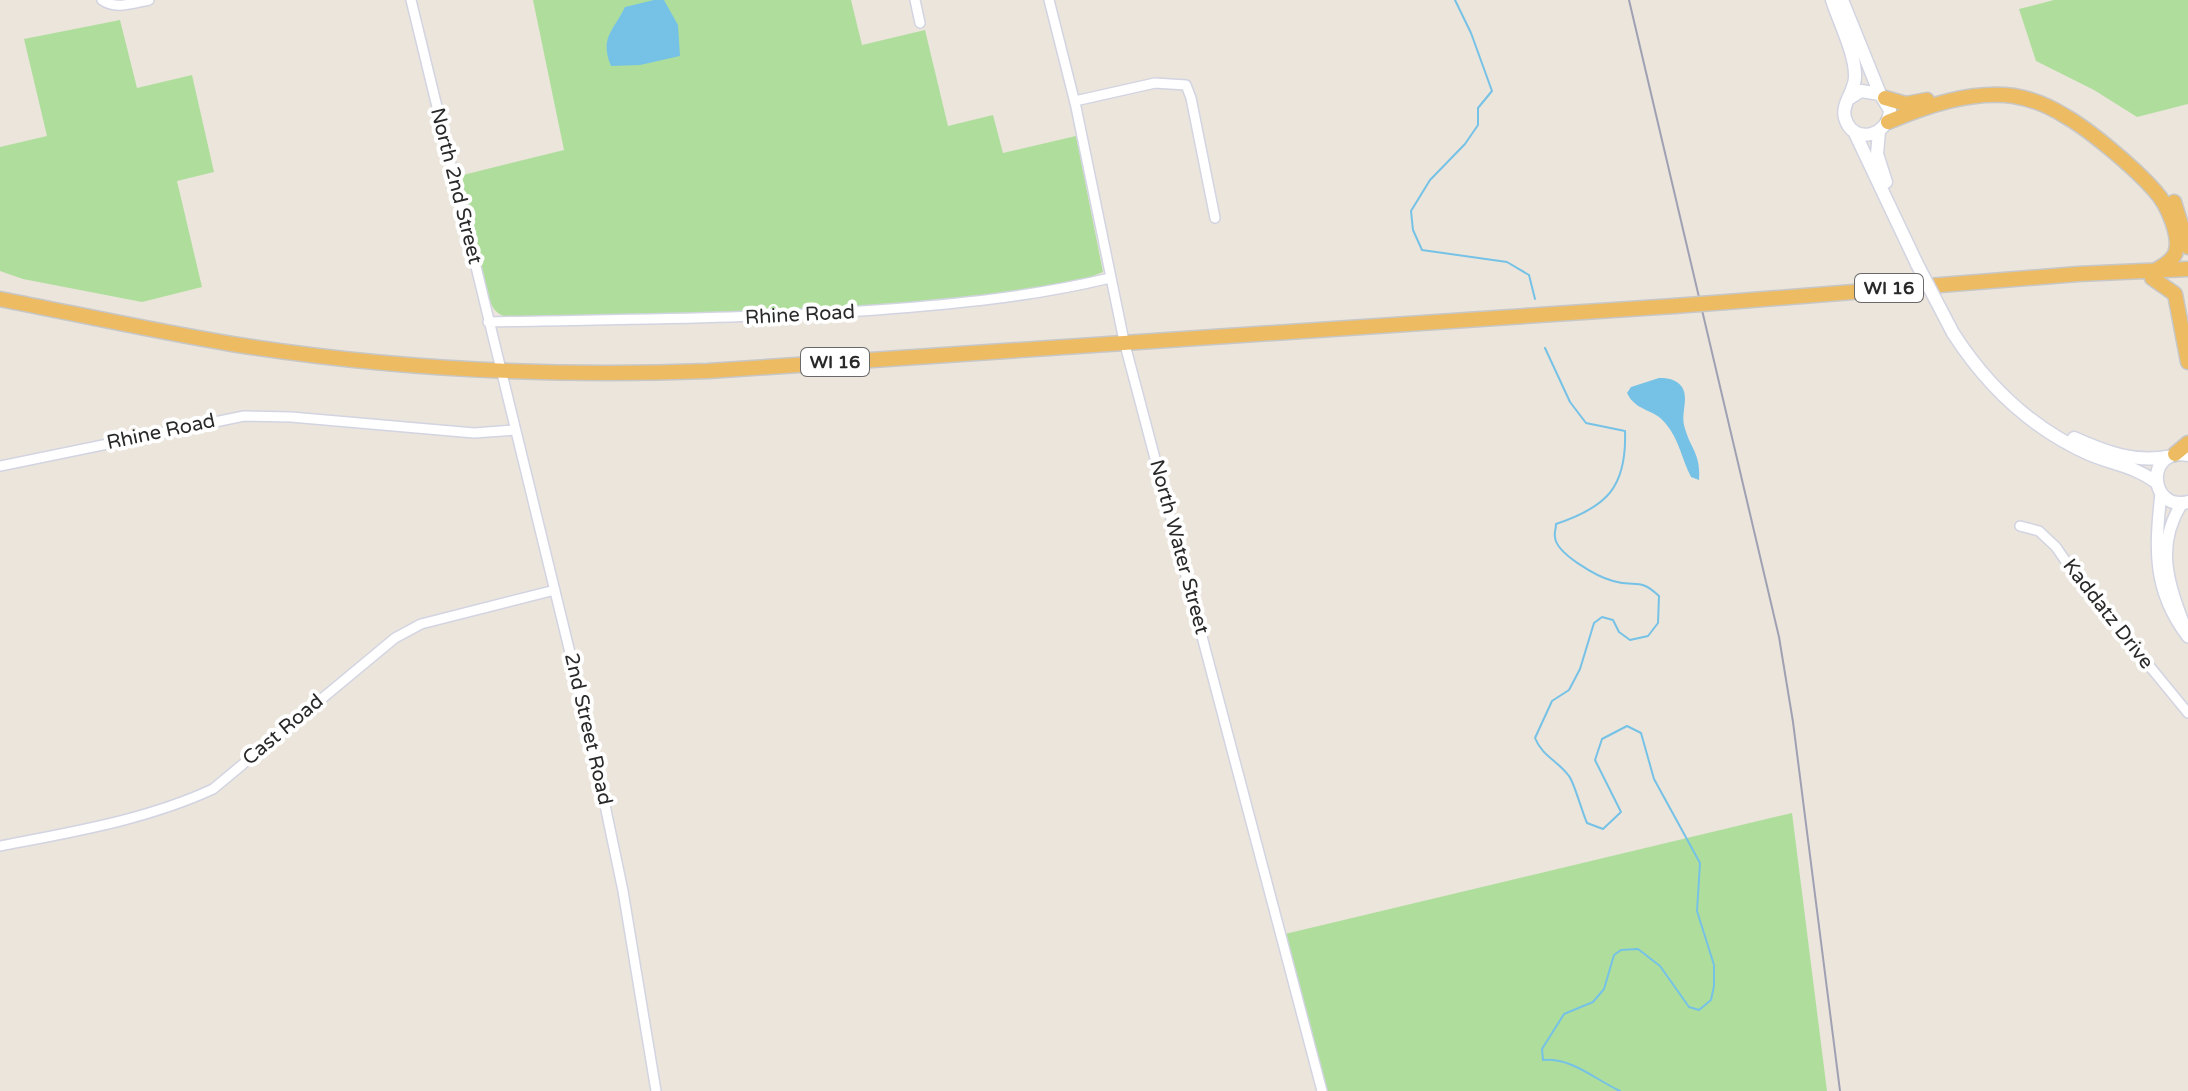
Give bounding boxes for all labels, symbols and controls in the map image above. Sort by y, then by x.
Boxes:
street label: North 2nd Street [425,105,487,267]
road number: WI 16 [1855,274,1923,302]
street label: Rhine Road [744,300,856,330]
road number: WI 16 [801,348,869,376]
street label: Rhine Road [105,409,217,455]
street label: North Water Street [1144,457,1214,637]
street label: Kaddatz Drive [2058,554,2158,674]
street label: 2nd Street Road [559,651,617,807]
street label: Cast Road [238,689,328,771]

